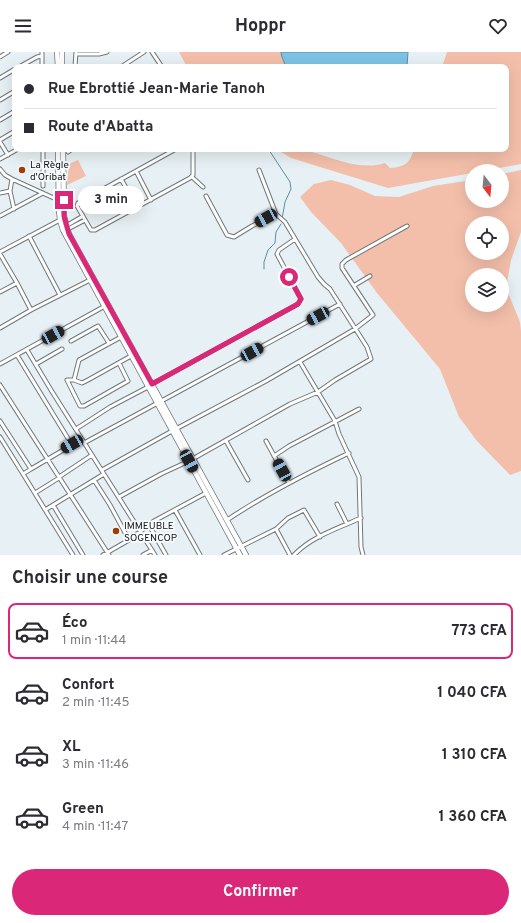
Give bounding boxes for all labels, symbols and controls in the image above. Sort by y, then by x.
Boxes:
icon: menu [12,15,34,37]
text: Hoppr [235,15,286,38]
icon: heart [487,15,509,37]
text: Rue Ebrottié Jean-Marie Tanoh [48,80,265,99]
text: Route d'Abatta [48,118,153,137]
place label: La Règle d'Oribat [30,159,69,184]
north arrow [465,164,509,208]
map controls [465,164,509,312]
marker: La Règle d'Oribat [17,165,27,175]
callout: 3 min [78,186,144,214]
route end [55,191,73,209]
text: 3 min [94,192,128,208]
car [253,207,279,229]
button: locate [465,216,509,260]
route start [280,268,298,286]
button: layers [465,268,509,312]
car [305,305,331,327]
car [40,324,66,346]
car [239,341,265,363]
car [59,433,85,455]
car [178,448,200,474]
car [271,457,293,483]
place label: IMMEUBLE SOGENCOP [124,520,177,545]
marker: IMMEUBLE SOGENCOP [111,526,121,536]
text: Choisir une course [12,567,168,590]
icon: car [14,613,50,649]
text: Éco [62,614,87,633]
text: 773 CFA [452,622,507,641]
text: 1 min · 11:44 [62,633,126,649]
icon: car [14,675,50,711]
text: Confort [62,676,114,695]
text: 1 040 CFA [437,684,507,703]
text: 2 min · 11:45 [62,695,130,711]
icon: car [14,737,50,773]
text: XL [62,738,80,757]
text: 1 310 CFA [442,746,507,765]
text: 3 min · 11:46 [62,757,129,773]
icon: car [14,799,50,835]
text: Green [62,800,104,819]
text: 1 360 CFA [439,808,507,827]
text: 4 min · 11:47 [62,819,128,835]
button: Confirmer [12,869,509,915]

